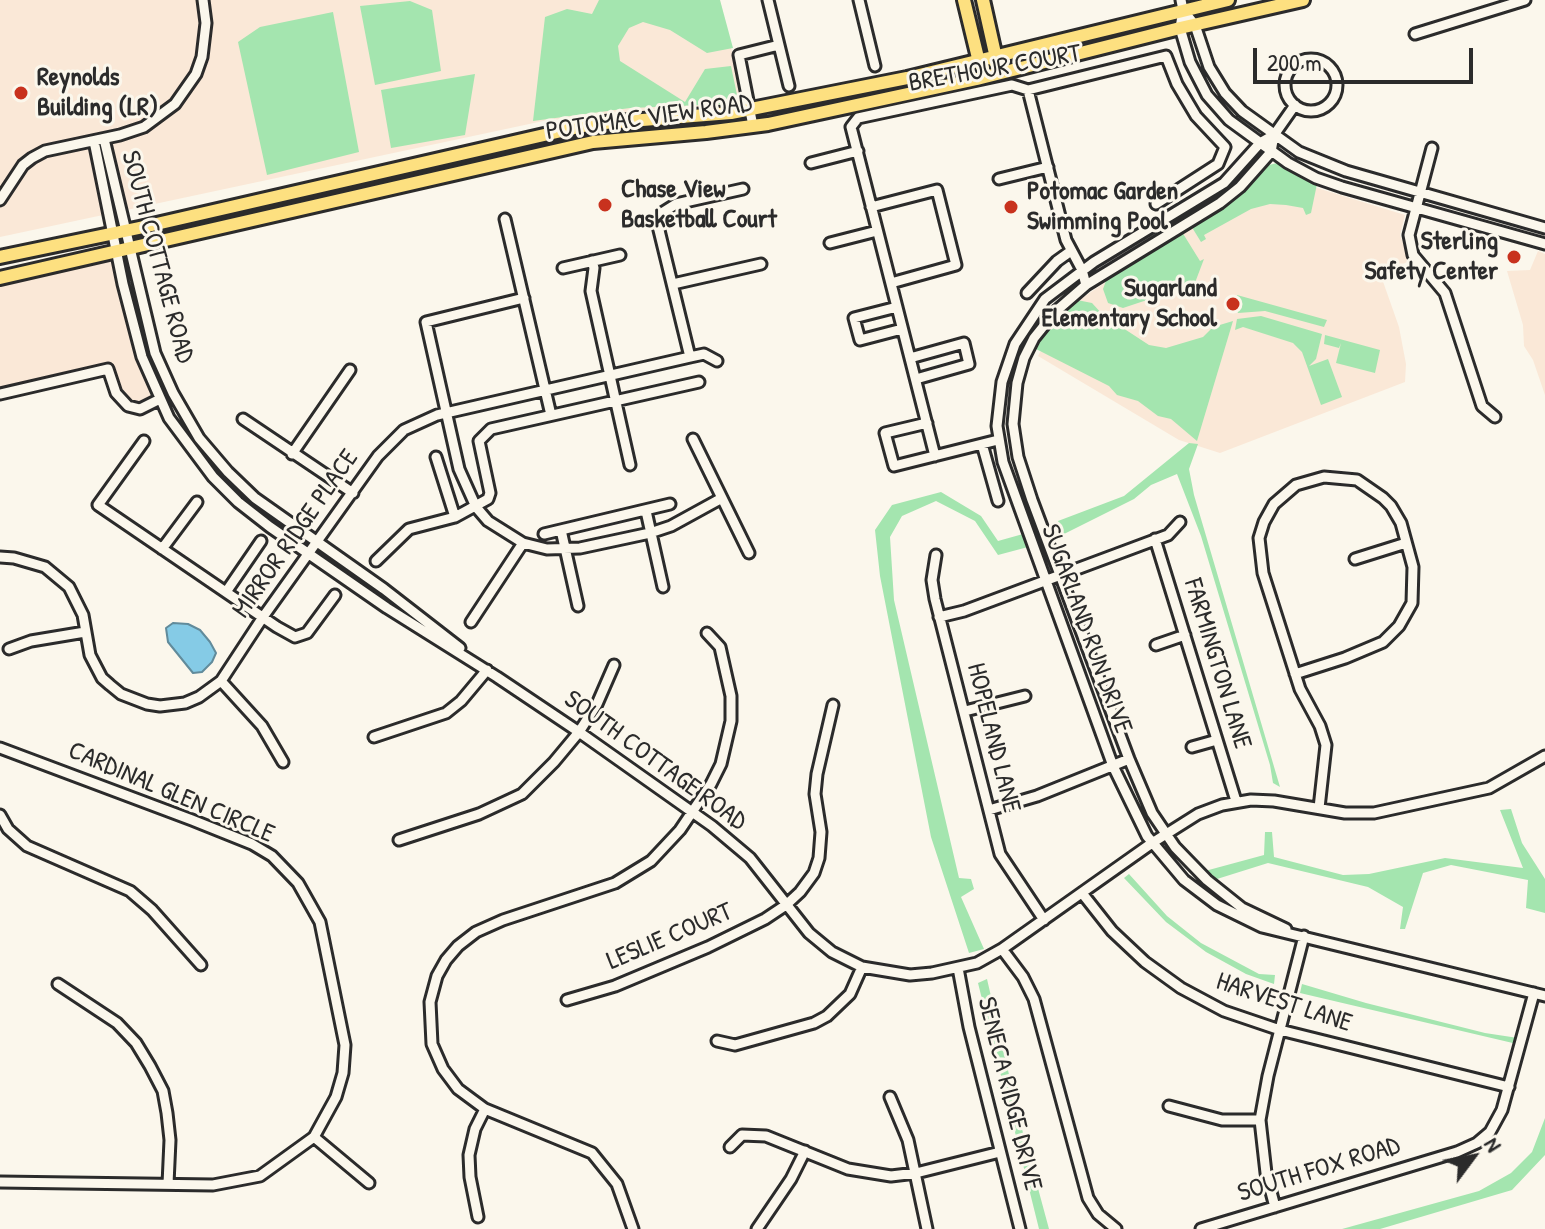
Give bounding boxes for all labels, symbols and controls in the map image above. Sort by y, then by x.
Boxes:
scale bar [1257,32,1477,82]
street label: BRETHOUR COURT [906,39,1084,99]
text: 200 m [1267,46,1322,78]
place label: Reynolds Building (LR) [37,62,158,124]
marker: Reynolds Building (LR) [12,84,30,102]
street label: POTOMAC VIEW ROAD [544,88,754,148]
street label: SOUTH COTTAGE ROAD [114,148,200,366]
place label: Chase View Basketball Court [621,174,777,236]
place label: Potomac Garden Swimming Pool [1027,176,1178,238]
marker: Chase View Basketball Court [596,196,614,214]
marker: Potomac Garden Swimming Pool [1002,198,1020,216]
place label: Sterling Safety Center [1365,226,1498,288]
marker: Sterling Safety Center [1505,248,1523,266]
place label: Sugarland Elementary School [1042,273,1217,334]
marker: Sugarland Elementary School [1224,295,1242,313]
street label: MIRROR RIDGE PLACE [226,444,366,624]
street label: SUGARLAND RUN DRIVE [1034,520,1138,738]
street label: FARMINGTON LANE [1176,575,1258,753]
street label: HOPELAND LANE [959,660,1027,816]
street label: SOUTH COTTAGE ROAD [558,684,752,838]
street label: CARDINAL GLEN CIRCLE [63,736,279,850]
street label: LESLIE COURT [603,897,737,977]
street label: HARVEST LANE [1212,966,1356,1040]
street label: SENECA RIDGE DRIVE [970,994,1048,1194]
north arrow [1433,1117,1513,1197]
street label: SOUTH FOX ROAD [1234,1131,1404,1209]
text: N [1478,1131,1509,1157]

